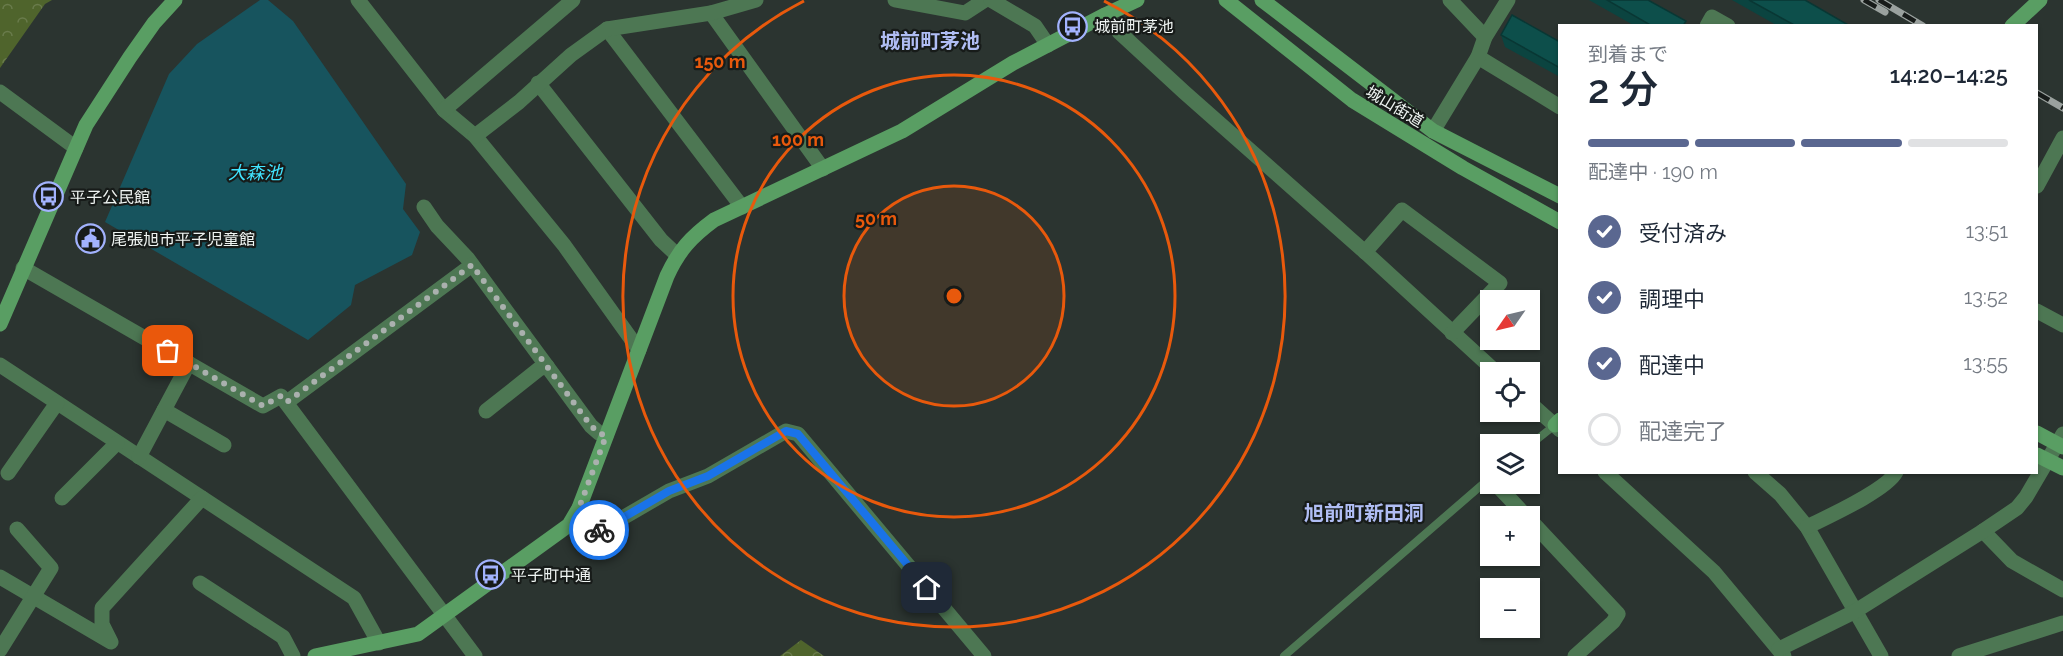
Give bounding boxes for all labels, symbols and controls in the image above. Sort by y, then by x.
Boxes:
bus stop icon: 城前町茅池 [1057,10,1089,42]
place label: 城前町茅池 [1094,17,1174,36]
district label: 城前町茅池 [880,29,980,53]
text: 到着まで [1588,42,1668,66]
text: 150 m [695,51,746,72]
text: 14:20–14:25 [1890,62,2008,88]
text: 2 分 [1588,66,1658,112]
street label: 城山街道 [1362,82,1427,131]
text: 100 m [772,129,824,150]
text: 配達中 · 190 m [1588,160,1718,184]
water label: 大森池 [228,162,284,183]
bus stop icon: 平子公民館 [33,181,65,213]
place label: 平子公民館 [70,188,150,207]
text: 50 m [855,208,897,229]
icon: check [1588,215,1621,248]
text: 13:51 [1966,219,2008,243]
text: 受付済み [1639,220,1727,246]
public building icon: 尾張旭市平子児童館 [74,223,106,255]
place label: 尾張旭市平子児童館 [111,230,255,249]
icon: check [1588,281,1621,314]
text: 13:52 [1964,285,2008,309]
centre of rings [944,286,964,306]
text: 調理中 [1639,286,1705,312]
north arrow [1480,290,1540,350]
map controls [1480,290,1540,638]
pin [142,325,193,376]
icon: bag [151,334,184,367]
icon: check [1588,347,1621,380]
text: 13:55 [1963,351,2008,375]
text: 配達中 [1639,352,1705,378]
button: locate [1480,362,1540,422]
text: 配達完了 [1639,418,1727,444]
button: layers [1480,434,1540,494]
courier [569,500,629,560]
district label: 旭前町新田洞 [1304,501,1424,525]
button: + [1480,506,1540,566]
icon: bike [583,514,616,547]
bus stop icon: 平子町中通 [474,559,506,591]
pin [901,562,952,613]
place label: 平子町中通 [511,566,591,585]
icon: home [910,571,943,604]
button: − [1480,578,1540,638]

